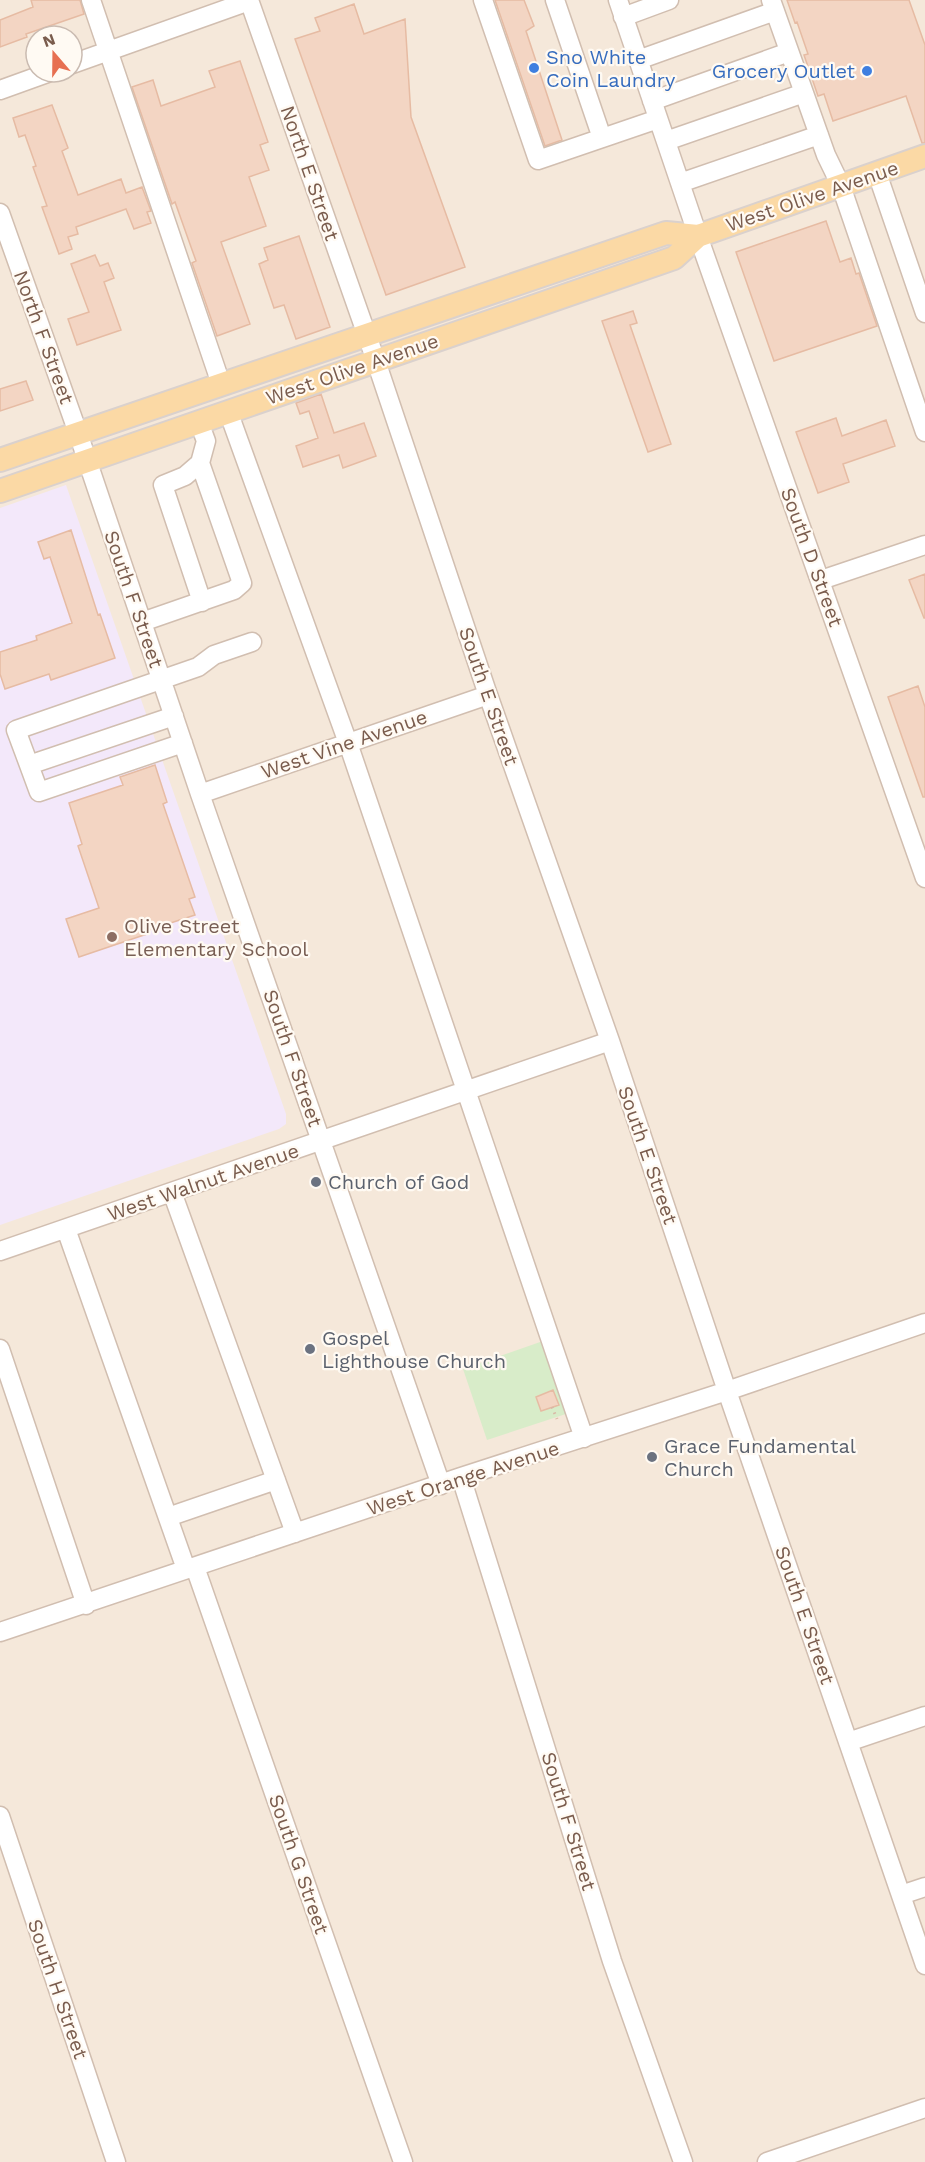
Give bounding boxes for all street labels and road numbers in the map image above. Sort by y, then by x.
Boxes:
street label: North E Street [276,102,345,244]
street label: West Olive Avenue [723,155,901,237]
street label: North F Street [9,267,80,408]
street label: West Olive Avenue [263,328,441,410]
street label: South D Street [776,484,848,630]
street label: South F Street [99,527,169,671]
street label: South E Street [454,624,524,769]
street label: West Vine Avenue [258,704,430,784]
street label: South F Street [258,986,328,1130]
street label: South E Street [613,1083,683,1228]
street label: West Walnut Avenue [104,1138,302,1226]
street label: West Orange Avenue [364,1435,562,1521]
street label: South E Street [770,1543,840,1688]
street label: South F Street [537,1749,602,1894]
street label: South G Street [264,1791,334,1938]
street label: South H Street [23,1916,93,2063]

